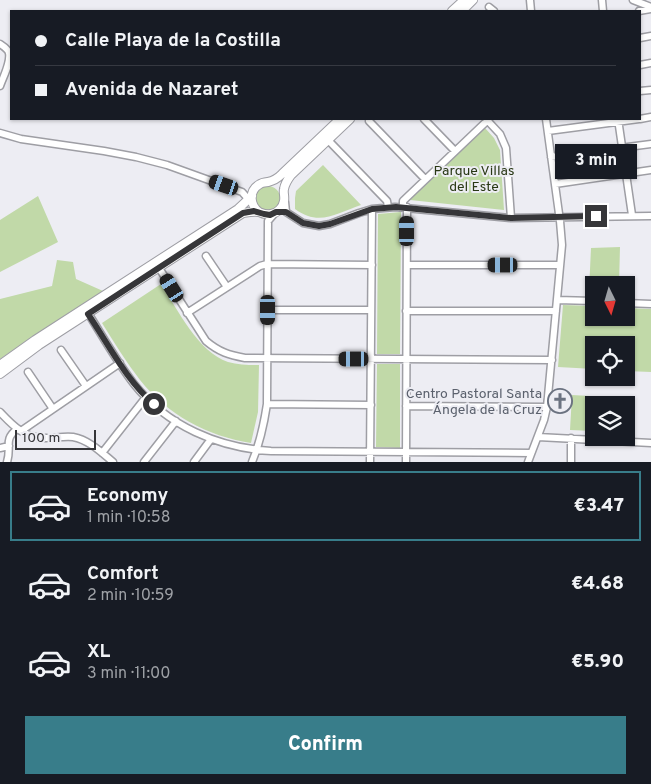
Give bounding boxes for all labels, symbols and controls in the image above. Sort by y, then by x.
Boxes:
text: Calle Playa de la Costilla [65,29,281,53]
text: Avenida de Nazaret [65,78,238,102]
callout: 3 min [555,144,637,178]
text: 3 min [575,151,617,171]
park label: Parque Villas del Este [433,163,515,196]
car [207,173,240,197]
route end [585,205,607,227]
car [399,216,414,246]
car [488,258,518,273]
car [157,271,186,305]
north arrow [585,276,635,326]
map controls [585,276,635,446]
car [260,295,275,325]
button: locate [585,336,635,386]
car [339,352,369,367]
place label: Centro Pastoral Santa Ángela de la Cruz [406,386,542,419]
church icon: Centro Pastoral Santa Ángela de la Cruz [547,388,573,414]
route start [143,393,165,415]
button: layers [585,396,635,446]
scale bar [15,427,96,450]
text: 100 m [22,430,60,447]
icon: car [27,484,72,529]
text: Economy [87,484,168,508]
text: €3.47 [574,494,624,518]
text: 1 min · 10:58 [87,508,170,528]
icon: car [27,562,72,607]
text: Comfort [87,562,159,586]
text: €4.68 [571,572,624,596]
text: 2 min · 10:59 [87,586,174,606]
icon: car [27,640,72,685]
text: XL [87,640,110,664]
text: €5.90 [571,650,624,674]
text: 3 min · 11:00 [87,664,171,684]
button: Confirm [25,716,626,774]

